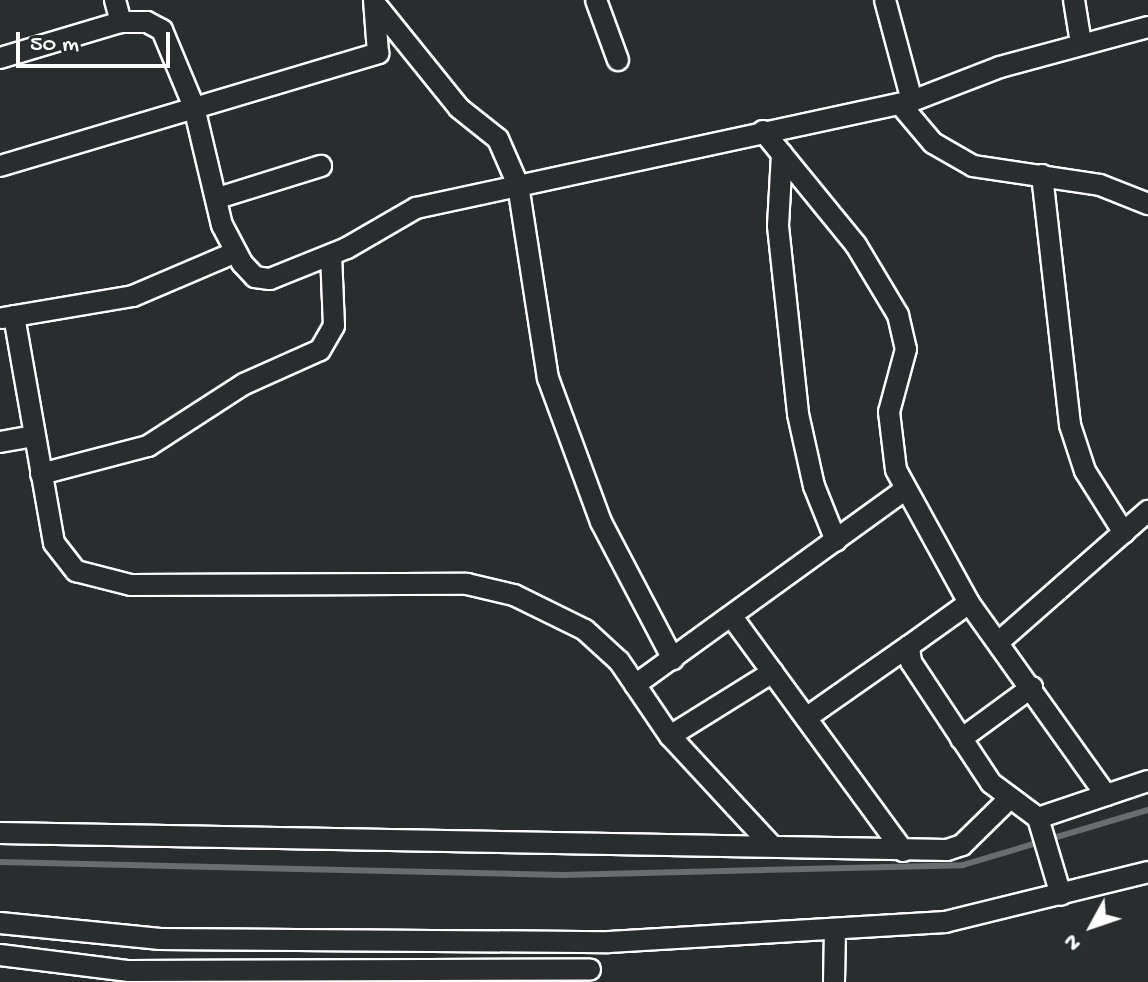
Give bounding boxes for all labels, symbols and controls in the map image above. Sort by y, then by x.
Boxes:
scale bar [20,16,174,66]
text: 50 m [30,31,79,60]
north arrow [1052,886,1132,966]
text: N [1059,928,1088,955]

